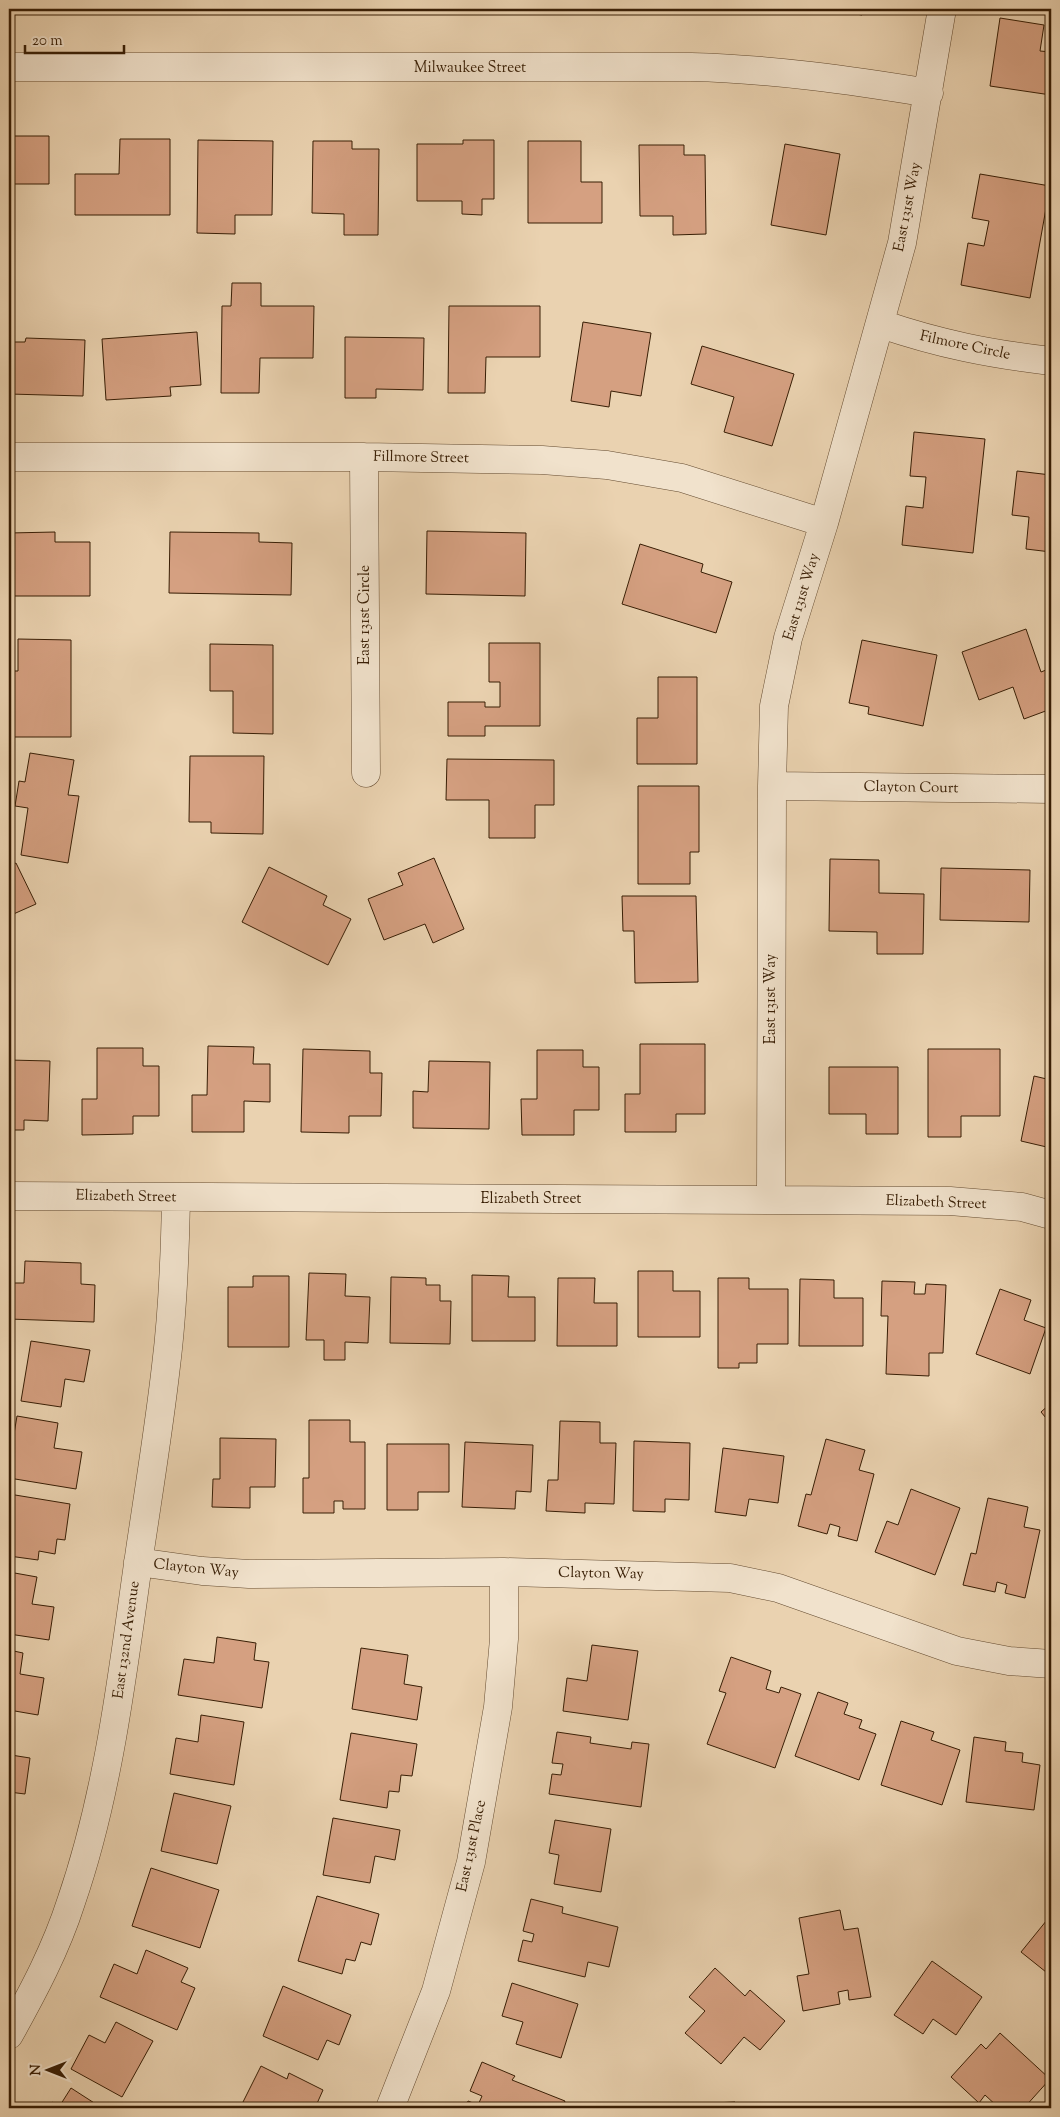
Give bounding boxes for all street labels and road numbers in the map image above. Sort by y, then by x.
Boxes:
street label: Milwaukee Street [414,58,526,79]
street label: East 131st Way [889,160,927,253]
street label: Filmore Circle [918,326,1012,366]
street label: Fillmore Street [373,447,469,469]
street label: East 131st Way [779,550,825,643]
street label: East 131st Circle [355,565,376,665]
street label: Clayton Court [863,777,959,799]
street label: East 131st Way [761,953,782,1044]
street label: Elizabeth Street [75,1186,177,1208]
street label: Elizabeth Street [481,1189,581,1210]
street label: Elizabeth Street [885,1191,987,1215]
street label: Clayton Way [152,1554,240,1584]
street label: Clayton Way [558,1563,645,1585]
street label: East 132nd Avenue [108,1580,146,1700]
street label: East 131st Place [452,1798,492,1894]

